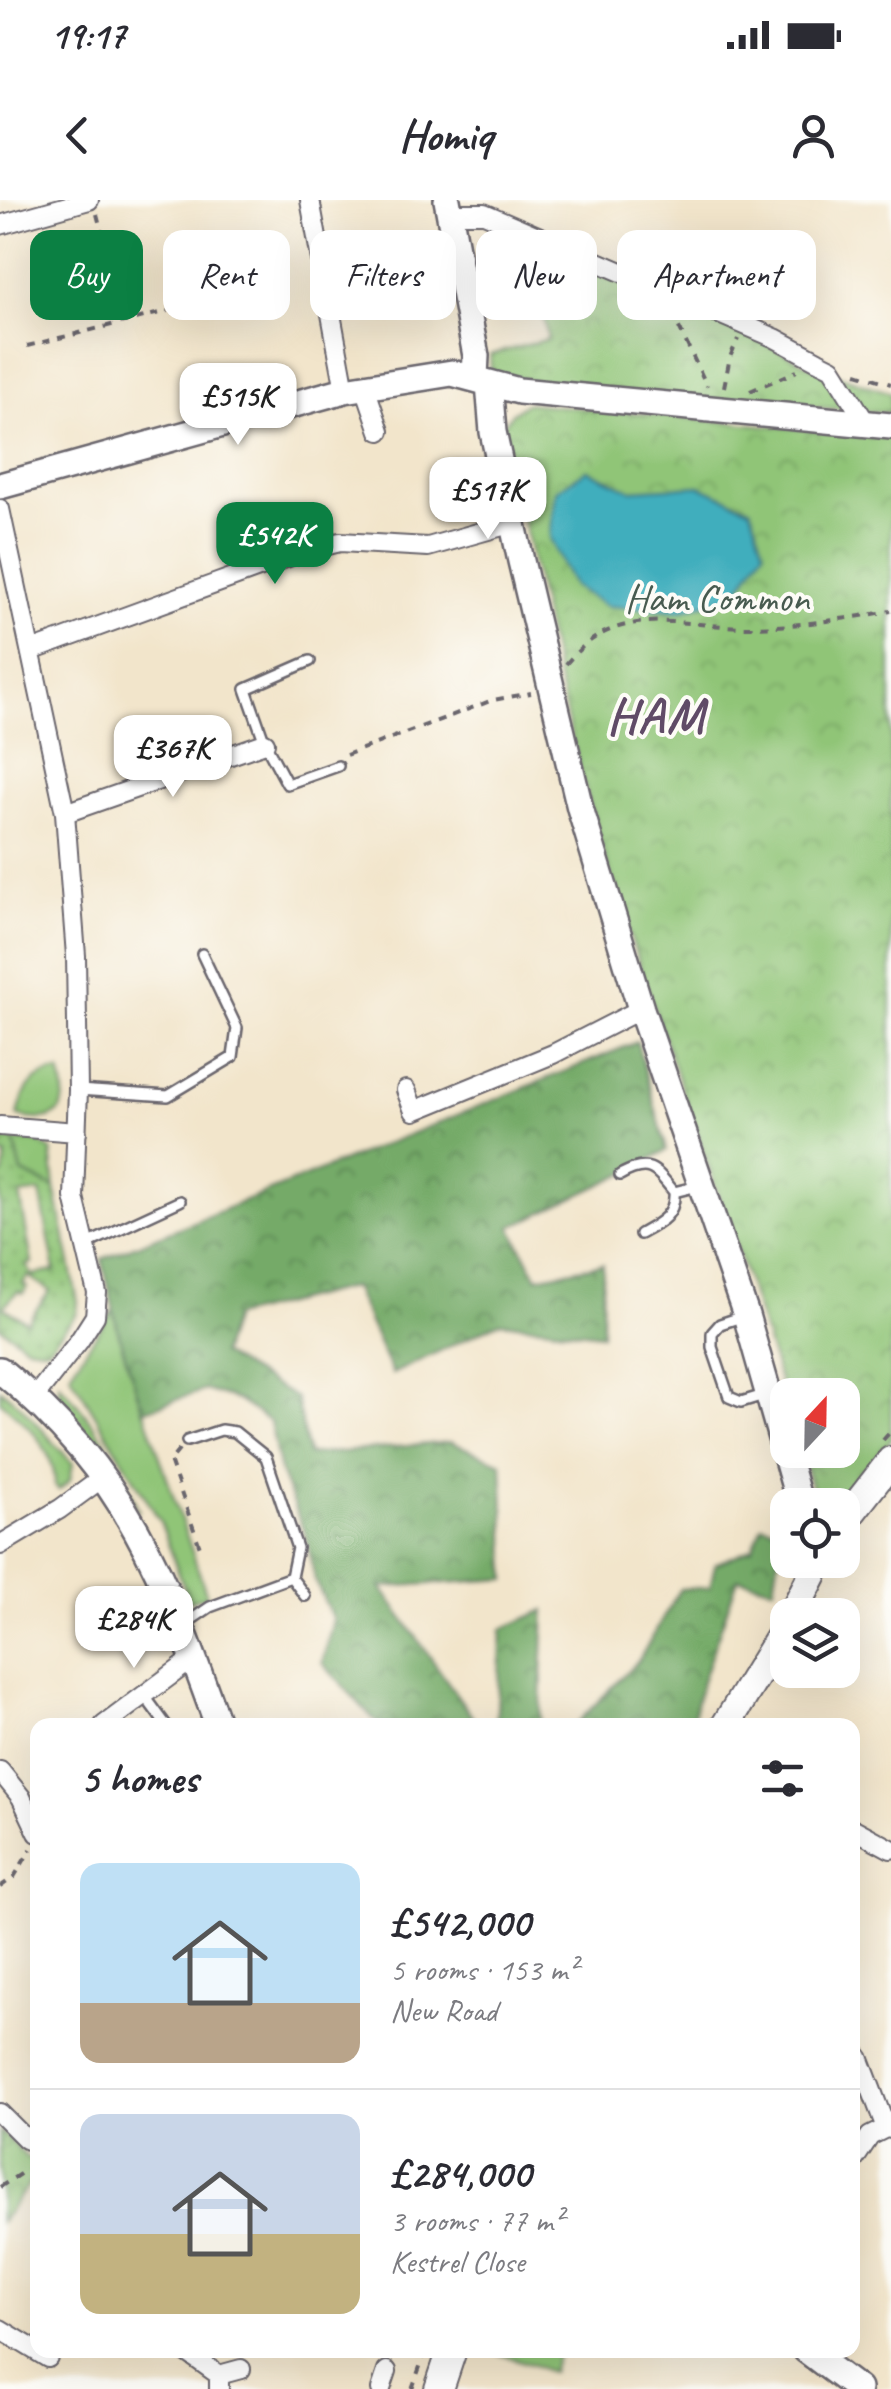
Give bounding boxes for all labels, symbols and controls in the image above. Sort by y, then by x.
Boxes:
text: 19:17 [50,12,125,59]
text: Homiq [399,107,492,164]
icon: back [50,108,105,163]
icon: person [786,108,841,163]
chip: Buy [30,230,143,320]
chip: Rent [163,230,290,320]
chip: Filters [310,230,456,320]
chip: New [476,230,597,320]
chip: Apartment [617,230,816,320]
pin: £515K [168,363,308,448]
text: £515K [202,375,274,416]
pin: £517K [418,457,558,542]
text: £517K [451,469,525,510]
pin: £542K [205,502,345,587]
text: £542K [238,514,312,555]
park label: Ham Common [625,573,810,623]
district label: HAM [607,684,709,747]
pin: £367K [103,715,243,800]
text: £367K [136,727,210,768]
north arrow [770,1378,860,1468]
map controls [770,1378,860,1688]
button: locate [770,1488,860,1578]
pin: £284K [64,1586,204,1671]
text: £284K [97,1598,171,1639]
button: layers [770,1598,860,1688]
icon: filters [755,1751,810,1806]
text: 5 homes [80,1752,198,1805]
text: £542,000 [390,1896,530,1949]
icon: home [160,1903,280,2023]
text: 5 rooms · 153 m² [390,1949,577,1990]
text: New Road [390,1990,497,2031]
text: £284,000 [390,2147,531,2200]
icon: home [160,2154,280,2274]
text: 3 rooms · 77 m² [390,2200,563,2241]
text: Kestrel Close [390,2241,525,2282]

